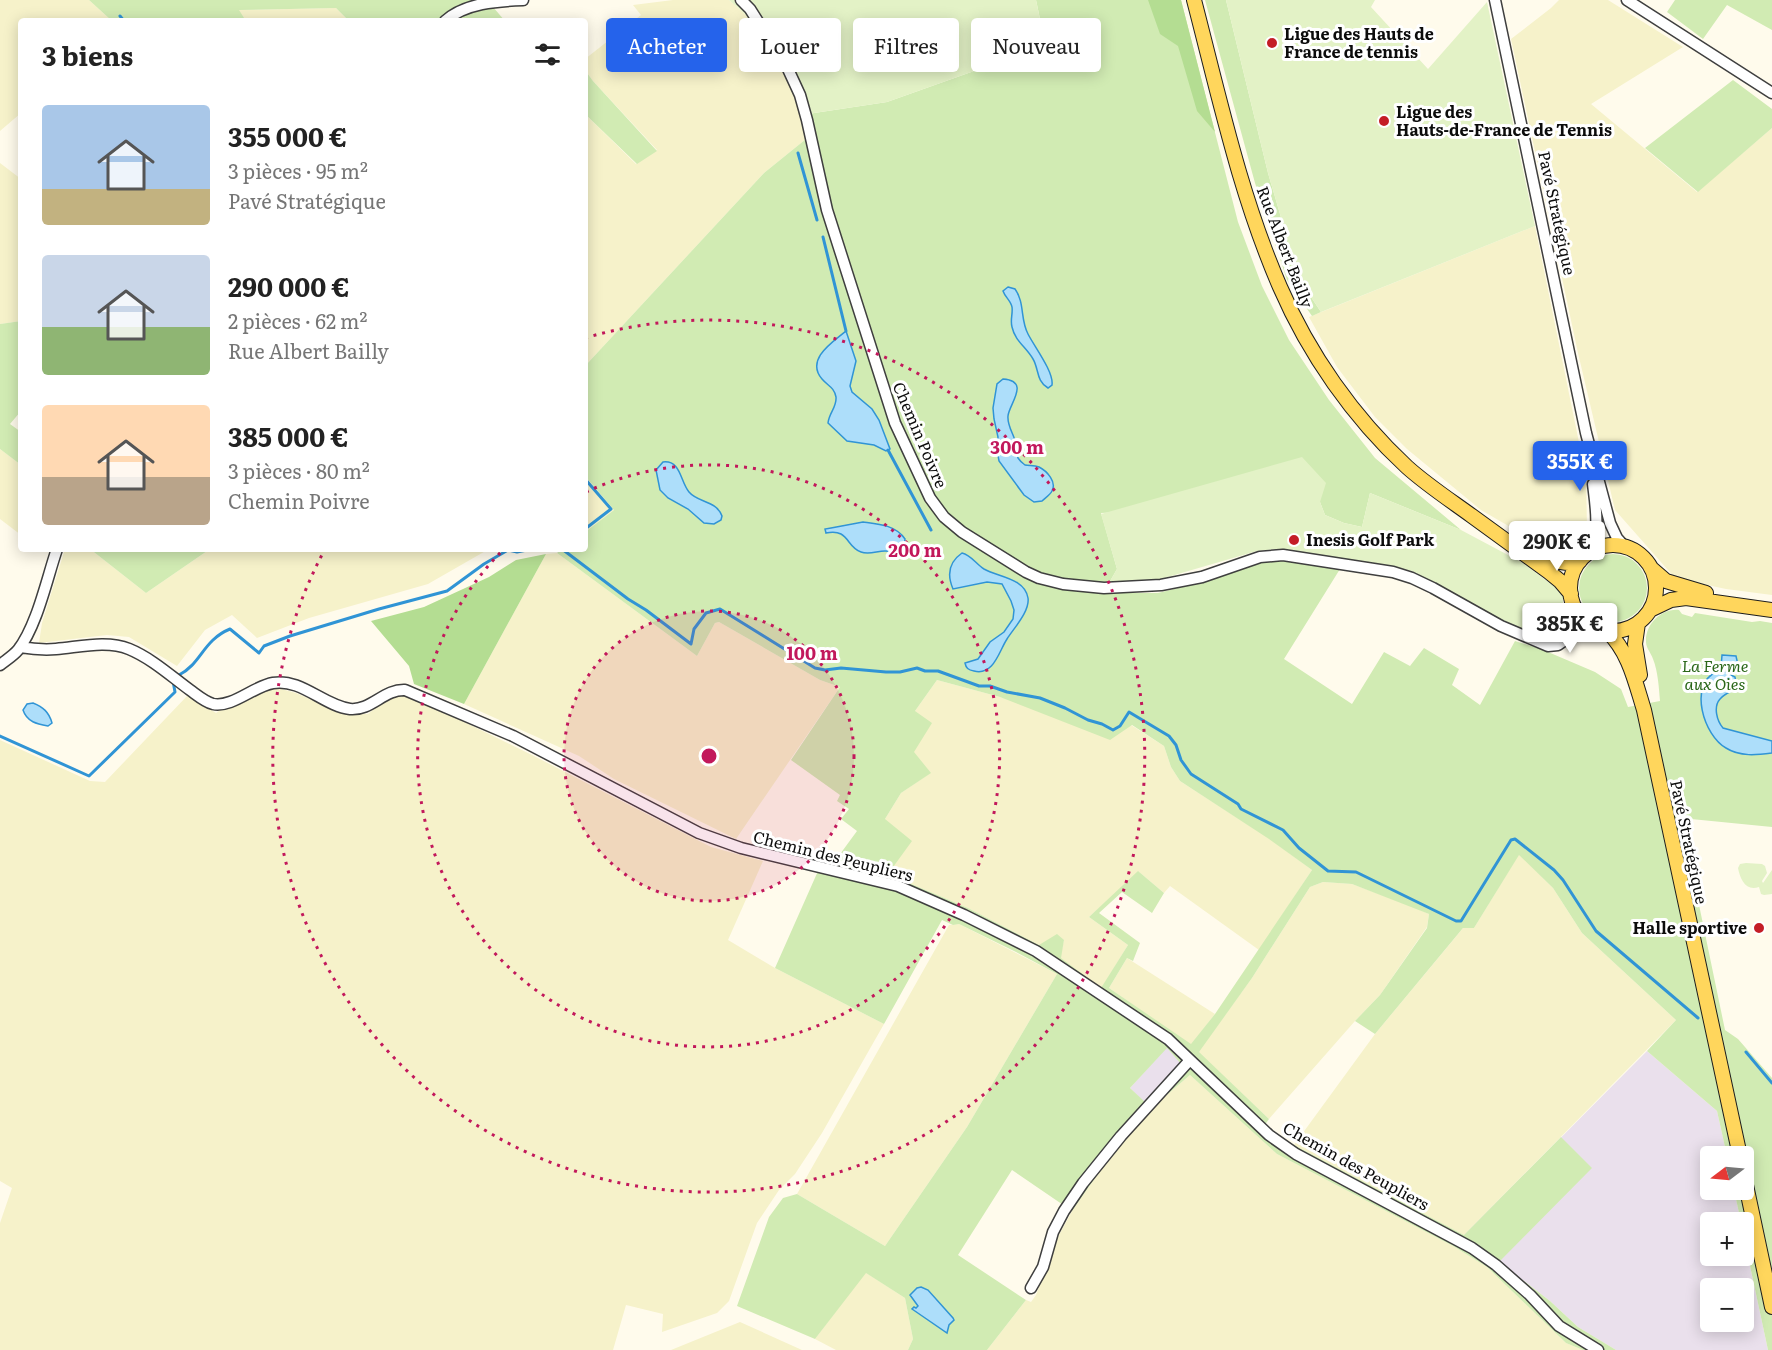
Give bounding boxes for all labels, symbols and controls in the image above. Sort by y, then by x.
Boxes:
chip: Acheter [606,18,727,72]
chip: Louer [739,18,841,72]
chip: Filtres [853,18,959,72]
chip: Nouveau [971,18,1101,72]
place label: Ligue des Hauts de France de tennis [1284,21,1434,63]
text: 3 biens [42,35,133,74]
marker: Ligue des Hauts de France de tennis [1265,36,1279,50]
icon: filters [531,38,564,71]
place label: Ligue des Hauts-de-France de Tennis [1396,99,1612,141]
marker: Ligue des Hauts-de-France de Tennis [1377,114,1391,128]
text: 355 000 € [228,116,347,155]
icon: home [90,129,162,201]
street label: Pavé Stratégique [1533,149,1583,277]
text: 3 pièces · 95 m² [228,155,368,185]
street label: Rue Albert Bailly [1252,182,1320,312]
text: Pavé Stratégique [228,185,386,215]
text: 290 000 € [228,266,350,305]
icon: home [90,279,162,351]
text: 2 pièces · 62 m² [228,305,367,335]
text: Rue Albert Bailly [228,335,389,365]
street label: Chemin Poivre [888,378,954,491]
text: 385 000 € [228,416,349,455]
icon: home [90,429,162,501]
text: 300 m [990,433,1044,460]
pin: 355K € [1531,441,1629,492]
text: 355K € [1547,445,1613,475]
text: 3 pièces · 80 m² [228,455,370,485]
text: Chemin Poivre [228,485,370,515]
pin: 290K € [1508,521,1606,572]
text: 290K € [1523,525,1591,555]
place label: Inesis Golf Park [1306,527,1435,551]
marker: Inesis Golf Park [1287,533,1301,547]
text: 200 m [888,536,942,563]
pin: 385K € [1521,603,1619,654]
text: 385K € [1536,607,1604,637]
text: 100 m [786,639,838,666]
park label: La Ferme aux Oies [1682,653,1748,695]
centre of rings [699,746,719,766]
street label: Pavé Stratégique [1665,778,1715,906]
street label: Chemin des Peupliers [751,824,916,886]
place label: Halle sportive [1632,915,1747,939]
marker: Halle sportive [1752,921,1766,935]
street label: Chemin des Peupliers [1279,1115,1434,1215]
north arrow [1700,1146,1754,1200]
map controls [1700,1146,1754,1332]
button: + [1700,1212,1754,1266]
button: − [1700,1278,1754,1332]

